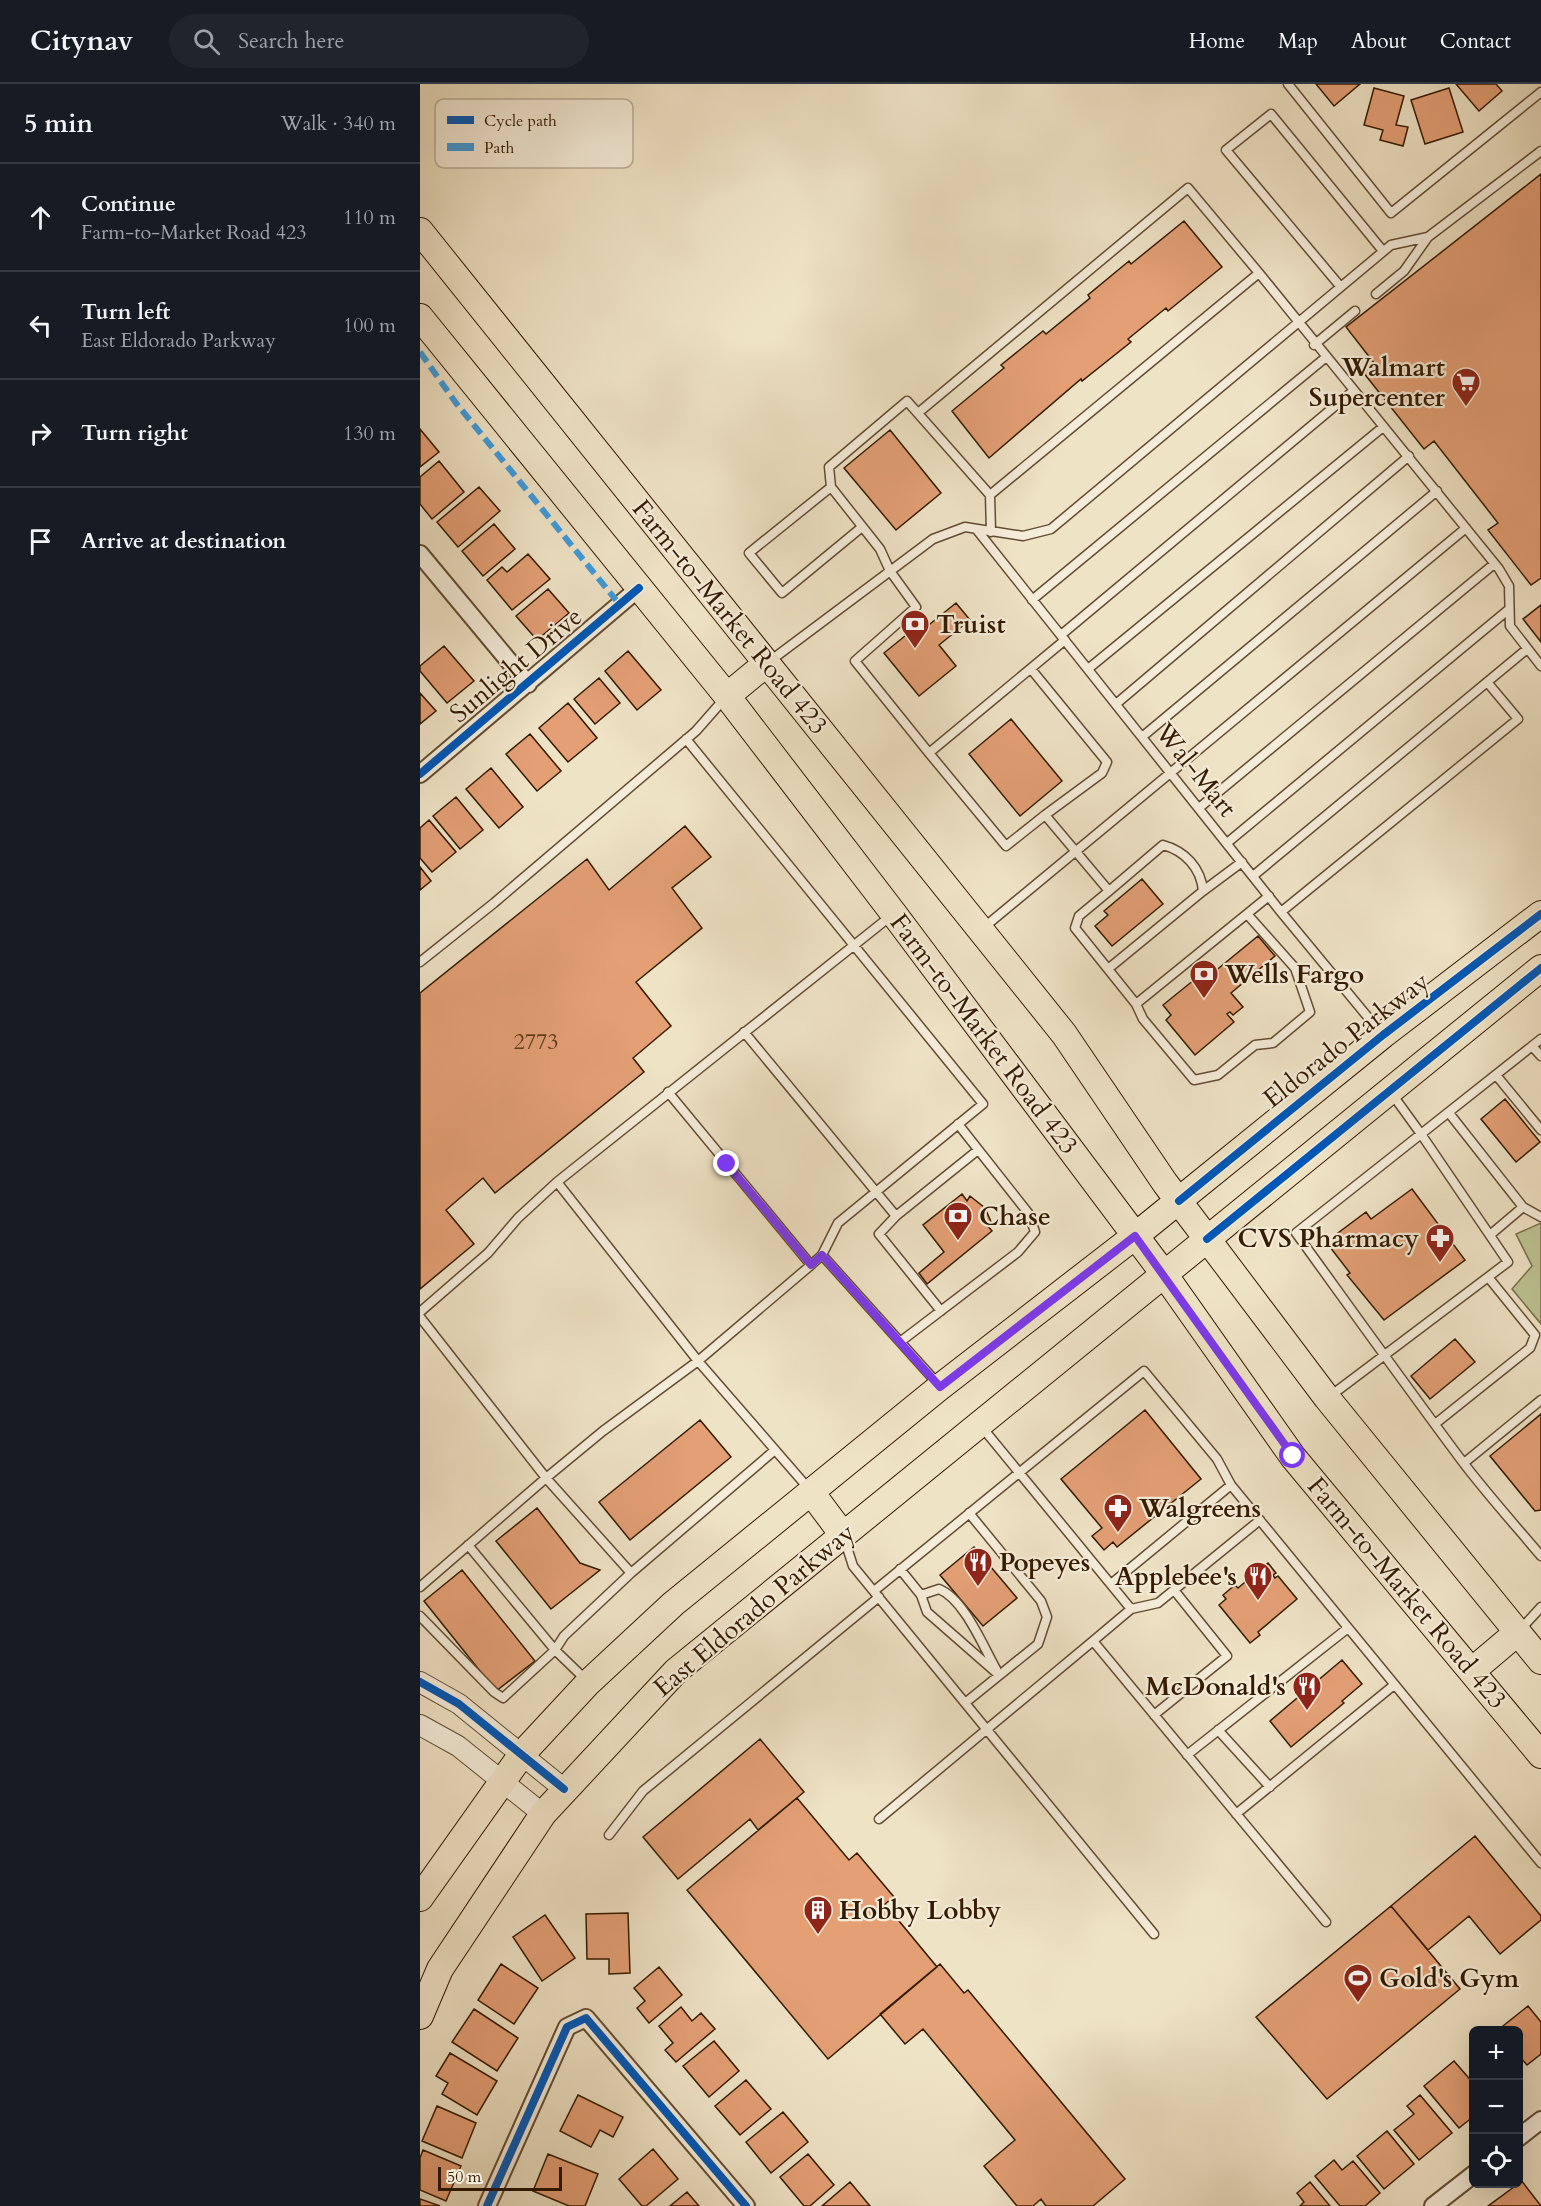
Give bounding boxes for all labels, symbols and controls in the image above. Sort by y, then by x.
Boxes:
search box [169,14,589,68]
text: Citynav [30,22,133,60]
icon: search [190,25,223,58]
text: Search here [238,26,345,56]
text: Home [1189,27,1245,56]
text: Map [1278,27,1318,56]
text: About [1351,27,1407,56]
text: Contact [1440,27,1511,56]
legend [435,99,633,168]
text: 5 min [24,106,93,141]
text: Walk · 340 m [281,110,396,137]
text: Cycle path [484,110,557,132]
text: Path [484,137,514,159]
text: Continue [81,189,176,219]
icon: ahead [24,201,57,234]
text: 110 m [343,204,396,231]
text: Farm-to-Market Road 423 [81,219,307,246]
text: Turn left [81,297,170,327]
icon: left [24,309,57,342]
text: 100 m [343,312,396,339]
text: East Eldorado Parkway [81,327,276,354]
place label: Walmart Supercenter [1309,350,1446,415]
supermarket icon: Walmart Supercenter [1450,366,1482,408]
icon: right [24,417,57,450]
text: Turn right [81,418,188,448]
text: 130 m [343,420,396,447]
street label: Farm-to-Market Road 423 [624,492,836,742]
icon: arrive [24,525,57,558]
text: Arrive at destination [81,526,286,556]
street label: Sunlight Drive [442,599,590,731]
place label: Truist [936,607,1006,642]
bank icon: Truist [899,608,931,650]
street label: Wal-Mart [1147,715,1245,824]
street label: Farm-to-Market Road 423 [882,906,1086,1162]
place label: Wells Fargo [1224,957,1364,992]
bank icon: Wells Fargo [1188,958,1220,1000]
street label: Eldorado Parkway [1256,964,1437,1116]
house number: 2773 [513,1027,559,1057]
route end [713,1150,739,1176]
place label: Chase [979,1199,1051,1234]
bank icon: Chase [942,1200,974,1242]
place label: CVS Pharmacy [1238,1221,1419,1256]
pharmacy icon: CVS Pharmacy [1424,1222,1456,1264]
route start [1279,1442,1305,1468]
street label: Farm-to-Market Road 423 [1299,1469,1515,1717]
place label: Walgreens [1138,1491,1261,1526]
pharmacy icon: Walgreens [1102,1492,1134,1534]
street label: East Eldorado Parkway [646,1515,862,1705]
place label: Popeyes [999,1545,1090,1580]
restaurant icon: Popeyes [962,1546,994,1588]
place label: Applebee's [1115,1559,1237,1594]
restaurant icon: Applebee's [1242,1560,1274,1602]
place label: McDonald's [1145,1669,1286,1704]
restaurant icon: McDonald's [1291,1670,1323,1712]
place label: Hobby Lobby [839,1893,1001,1928]
building icon: Hobby Lobby [802,1894,834,1936]
place label: Gold's Gym [1379,1961,1519,1996]
sports icon: Gold's Gym [1342,1962,1374,2004]
map controls [1469,2026,1523,2188]
button: + [1469,2026,1523,2080]
button: − [1469,2080,1523,2134]
button: locate [1469,2134,1523,2188]
scale bar [438,2164,562,2192]
text: 50 m [447,2166,481,2188]

